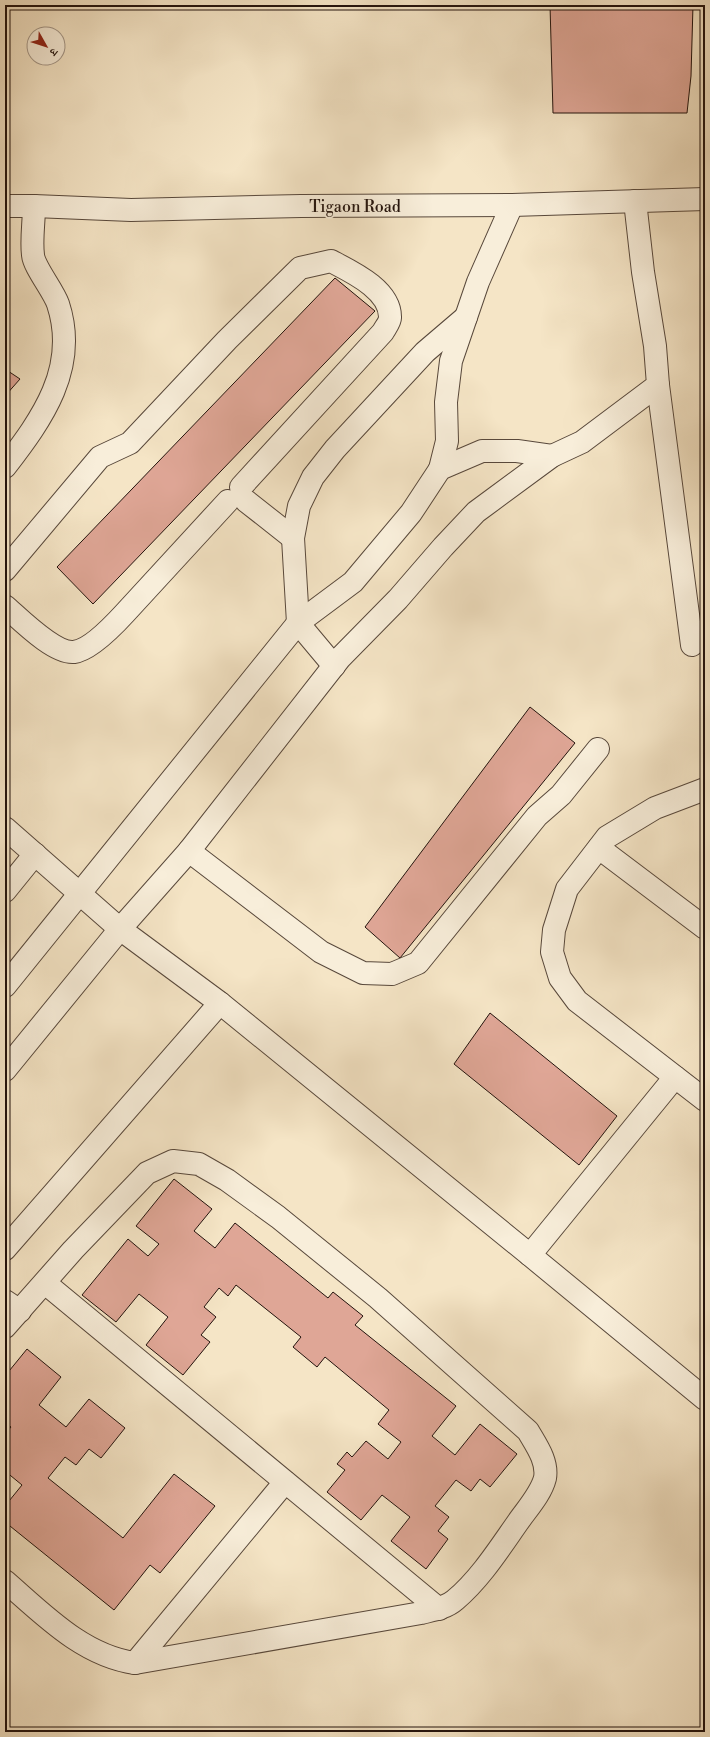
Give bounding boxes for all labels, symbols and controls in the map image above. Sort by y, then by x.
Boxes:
north arrow [26,26,66,66]
text: उ [45,44,61,59]
street label: Tigaon Road [309,197,401,217]

